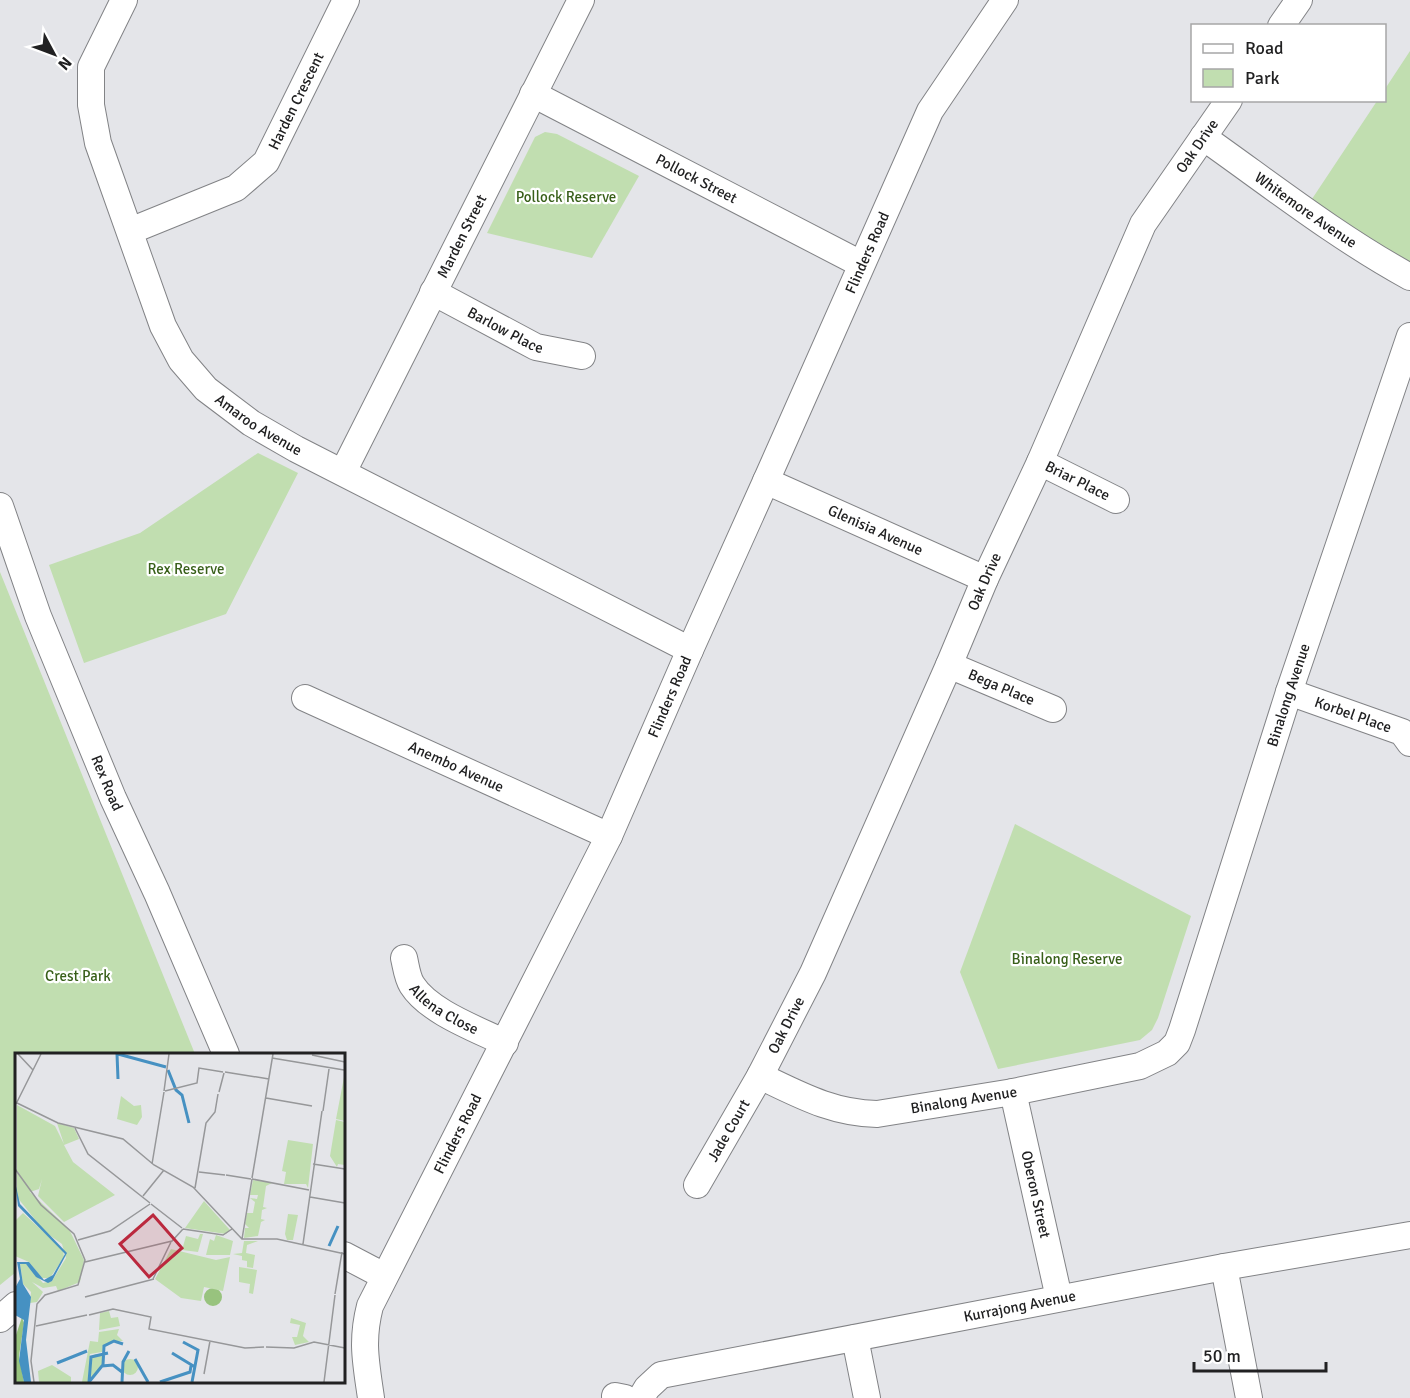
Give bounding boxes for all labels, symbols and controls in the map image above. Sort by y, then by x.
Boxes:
north arrow [24,24,84,84]
legend [1191,24,1386,102]
text: Road [1245,37,1284,59]
street label: Harden Crescent [264,49,328,153]
text: N [53,52,76,74]
text: Park [1245,67,1280,89]
street label: Oak Drive [1172,116,1222,177]
street label: Pollock Street [653,150,740,207]
street label: Whitemore Avenue [1251,168,1360,252]
park label: Pollock Reserve [516,188,616,206]
street label: Marden Street [433,191,490,281]
street label: Flinders Road [841,209,893,296]
street label: Barlow Place [464,303,544,357]
street label: Amaroo Avenue [212,390,305,459]
street label: Briar Place [1042,457,1113,505]
street label: Glenisia Avenue [825,501,926,559]
street label: Oak Drive [964,550,1005,613]
park label: Rex Reserve [147,560,225,578]
street label: Binalong Avenue [1263,641,1314,749]
street label: Flinders Road [644,653,695,740]
street label: Bega Place [966,665,1037,709]
street label: Korbel Place [1312,693,1394,737]
street label: Anembo Avenue [406,737,507,796]
street label: Rex Road [87,752,127,814]
park label: Binalong Reserve [1012,950,1122,968]
park label: Crest Park [45,967,111,985]
street label: Allena Close [405,980,481,1038]
street label: Oak Drive [764,994,808,1057]
inset map [15,1053,345,1383]
street label: Binalong Avenue [909,1082,1019,1117]
street label: Flinders Road [430,1091,485,1177]
street label: Jade Court [704,1096,754,1165]
street label: Oberon Street [1017,1149,1054,1240]
street label: Kurrajong Avenue [962,1287,1077,1326]
scale bar [1194,1335,1326,1373]
text: 50 m [1203,1345,1241,1367]

